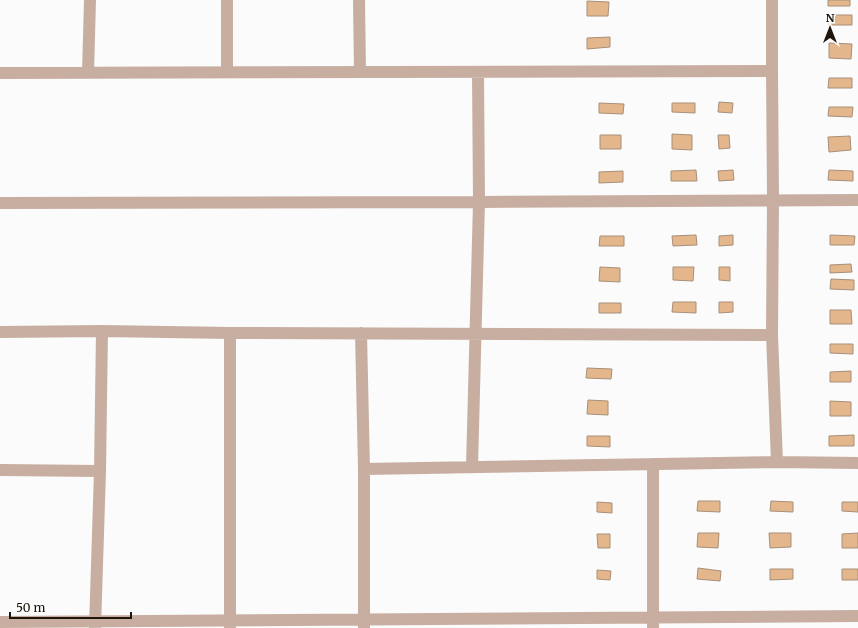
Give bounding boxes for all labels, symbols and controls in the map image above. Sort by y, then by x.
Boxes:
north arrow [810,8,850,48]
text: N [826,11,835,25]
scale bar [10,594,131,620]
text: 50 m [16,600,45,615]

